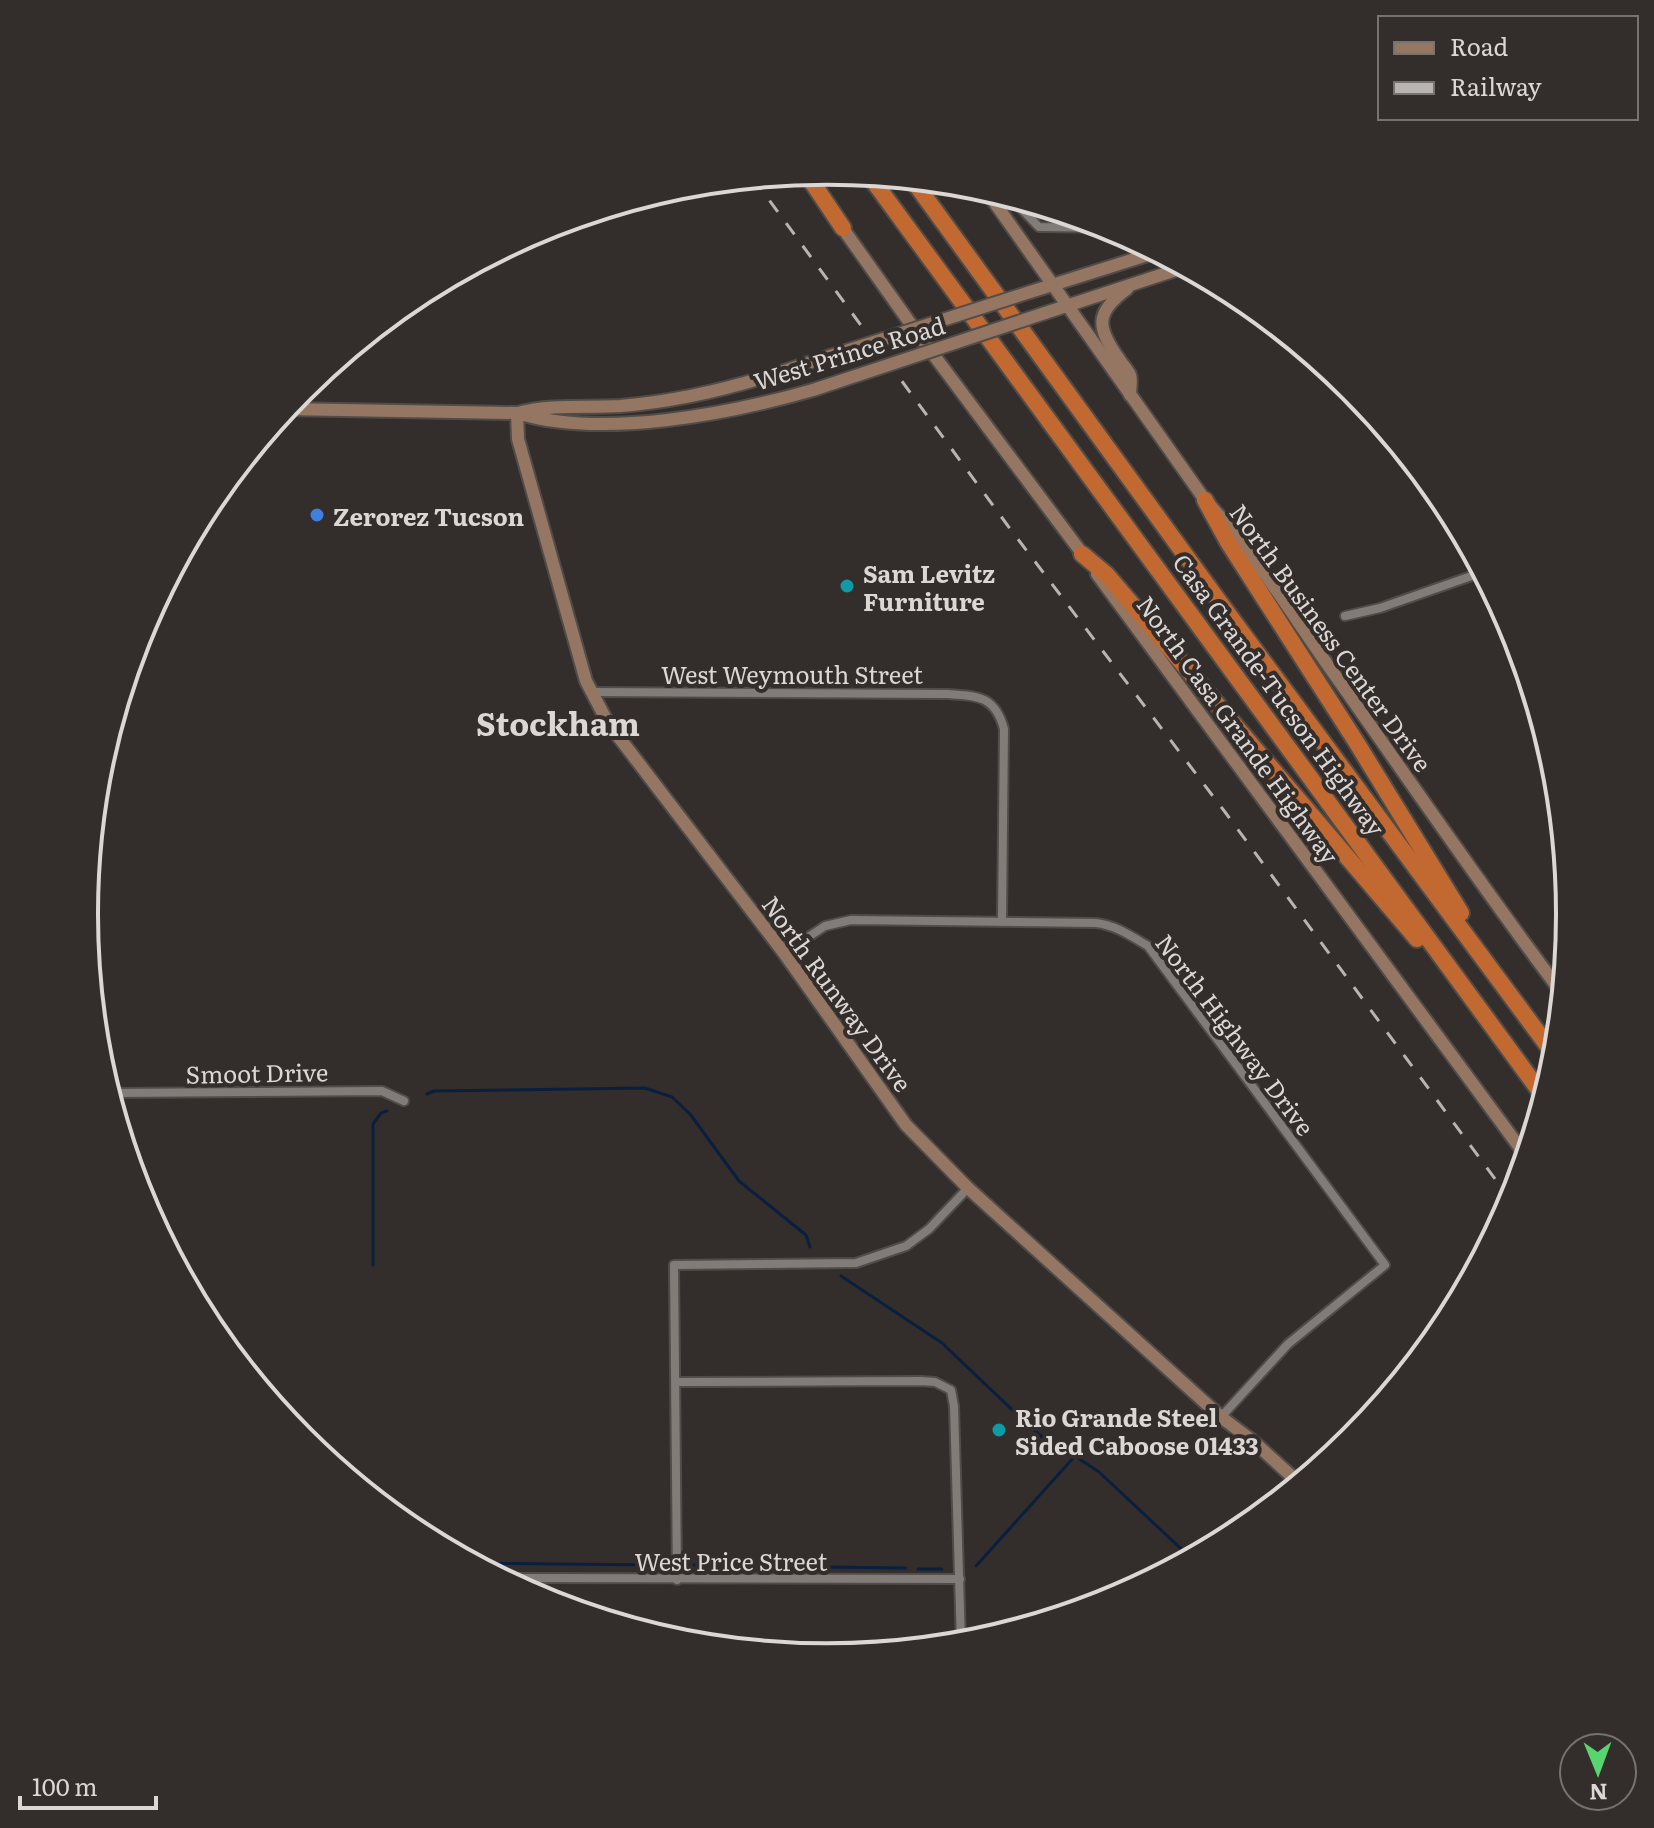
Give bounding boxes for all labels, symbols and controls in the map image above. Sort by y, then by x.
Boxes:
legend [1378,16,1638,120]
text: Road [1450,28,1509,63]
text: Railway [1450,68,1542,103]
street label: West Prince Road [749,306,949,398]
street label: North Business Center Drive [1223,496,1441,778]
place label: Zerorez Tucson [333,498,525,533]
marker: Zerorez Tucson [308,506,326,524]
street label: Casa Grande-Tucson Highway [1166,546,1395,842]
place label: Sam Levitz Furniture [863,555,995,618]
marker: Sam Levitz Furniture [838,577,856,595]
street label: North Casa Grande Highway [1130,588,1348,870]
street label: West Weymouth Street [661,656,923,691]
district label: Stockham [476,698,640,746]
street label: North Runway Drive [755,888,921,1098]
street label: North Highway Drive [1148,926,1324,1142]
street label: Smoot Drive [185,1053,329,1091]
place label: Rio Grande Steel Sided Caboose 01433 [1015,1399,1259,1462]
marker: Rio Grande Steel Sided Caboose 01433 [990,1421,1008,1439]
street label: West Price Street [635,1543,828,1578]
north arrow [1558,1732,1638,1812]
scale bar [20,1760,156,1810]
text: 100 m [32,1768,98,1803]
text: N [1589,1777,1608,1810]

